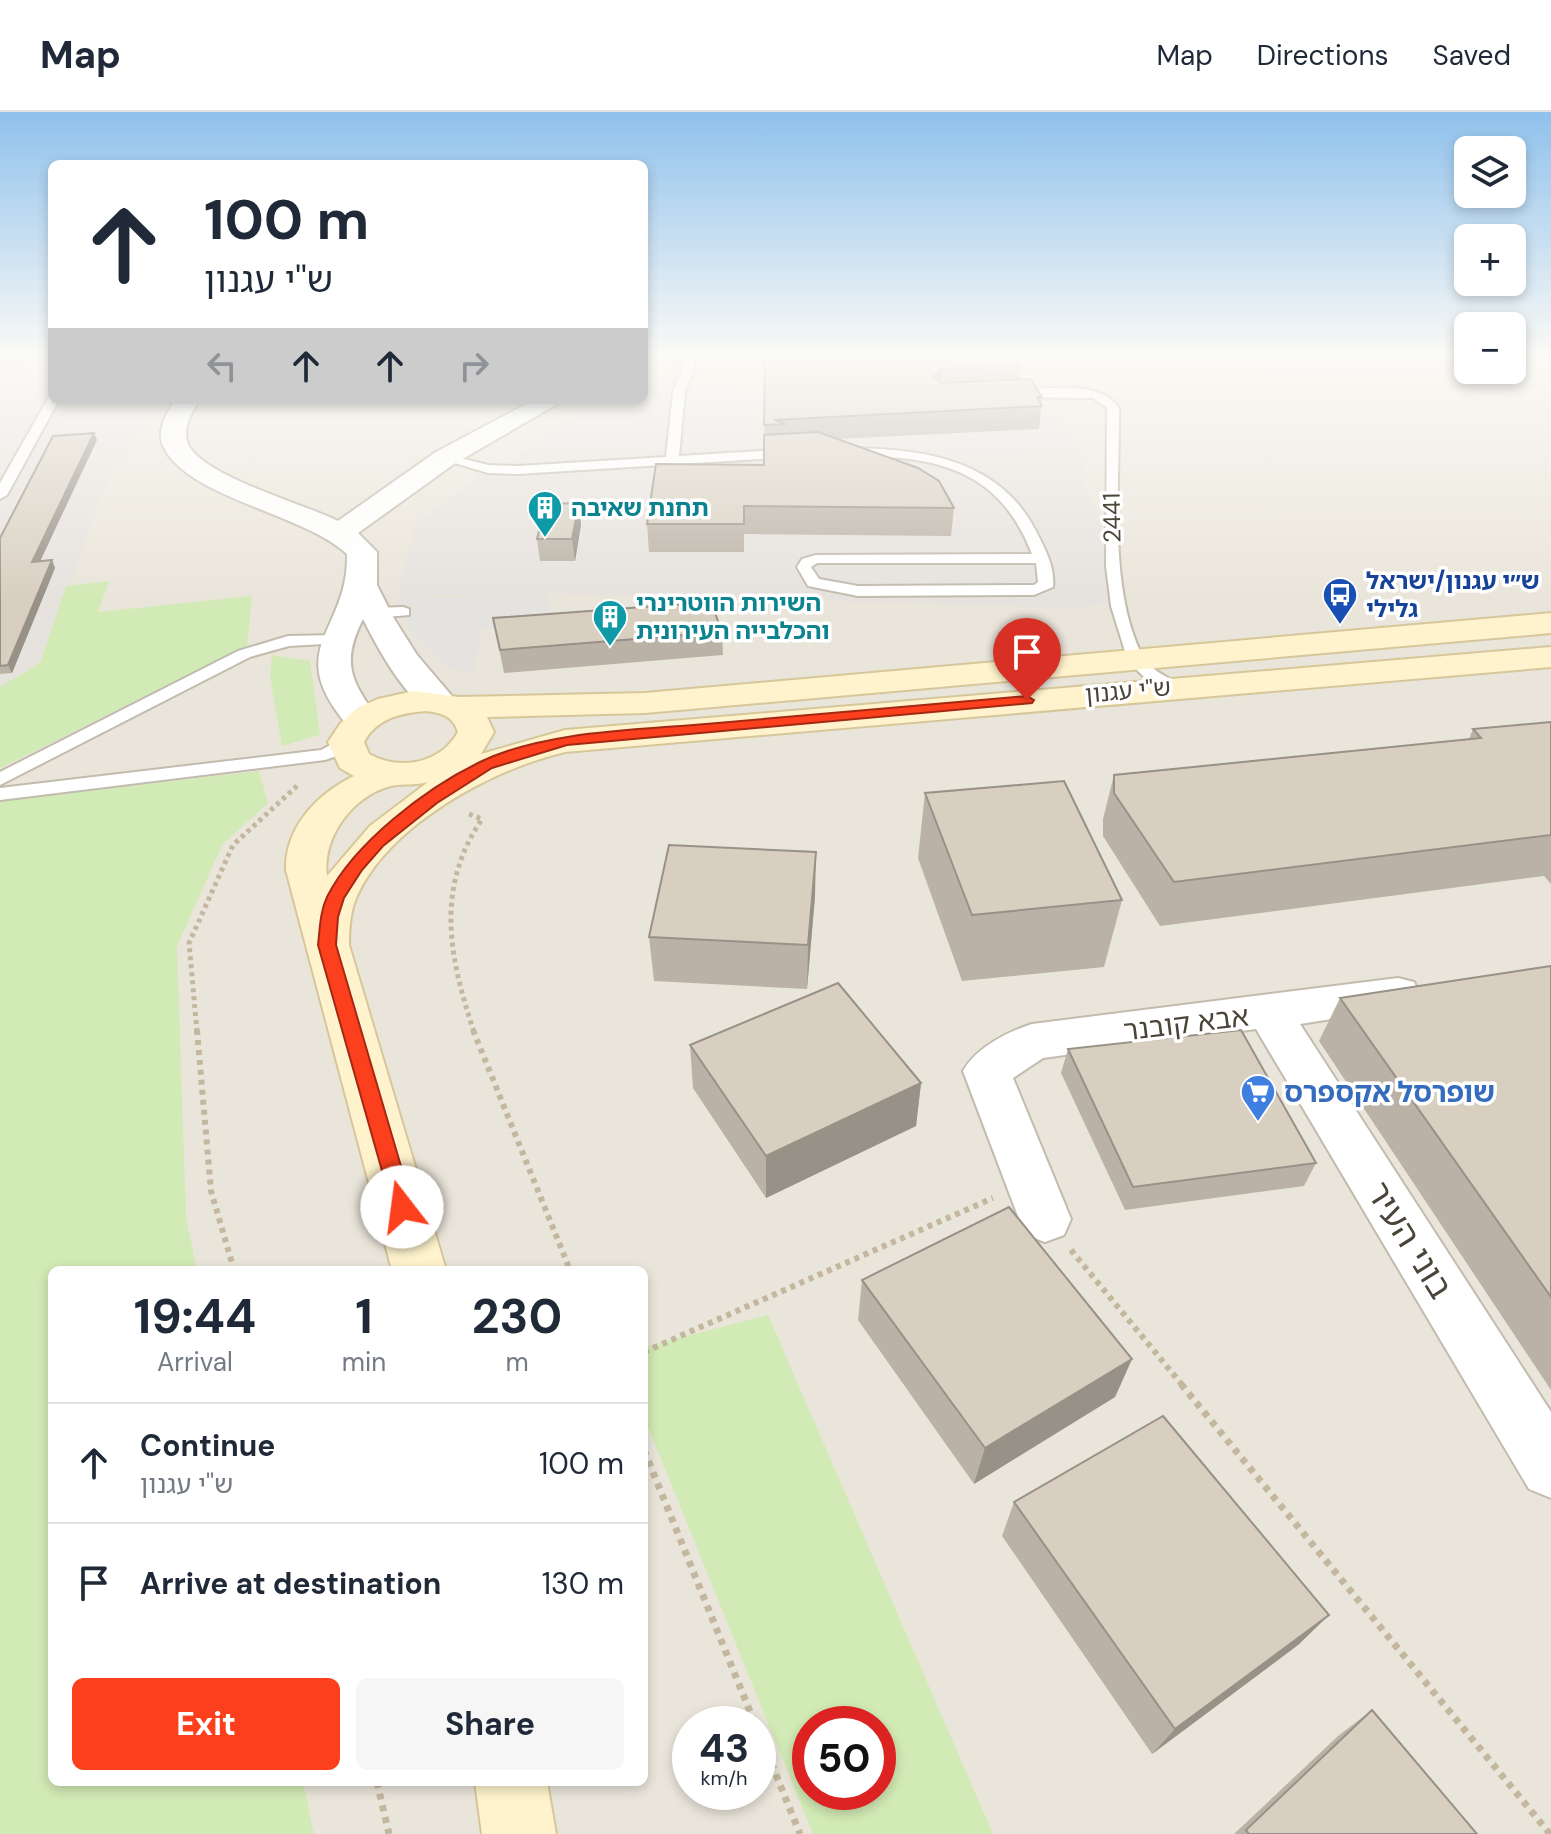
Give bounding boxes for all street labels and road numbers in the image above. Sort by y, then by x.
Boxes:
street label: 2441 [1096,493,1127,543]
street label: ש''י עגנון [1084,671,1172,710]
street label: אבא קובנר [1121,997,1251,1050]
street label: בוני העיר [1356,1173,1463,1307]

